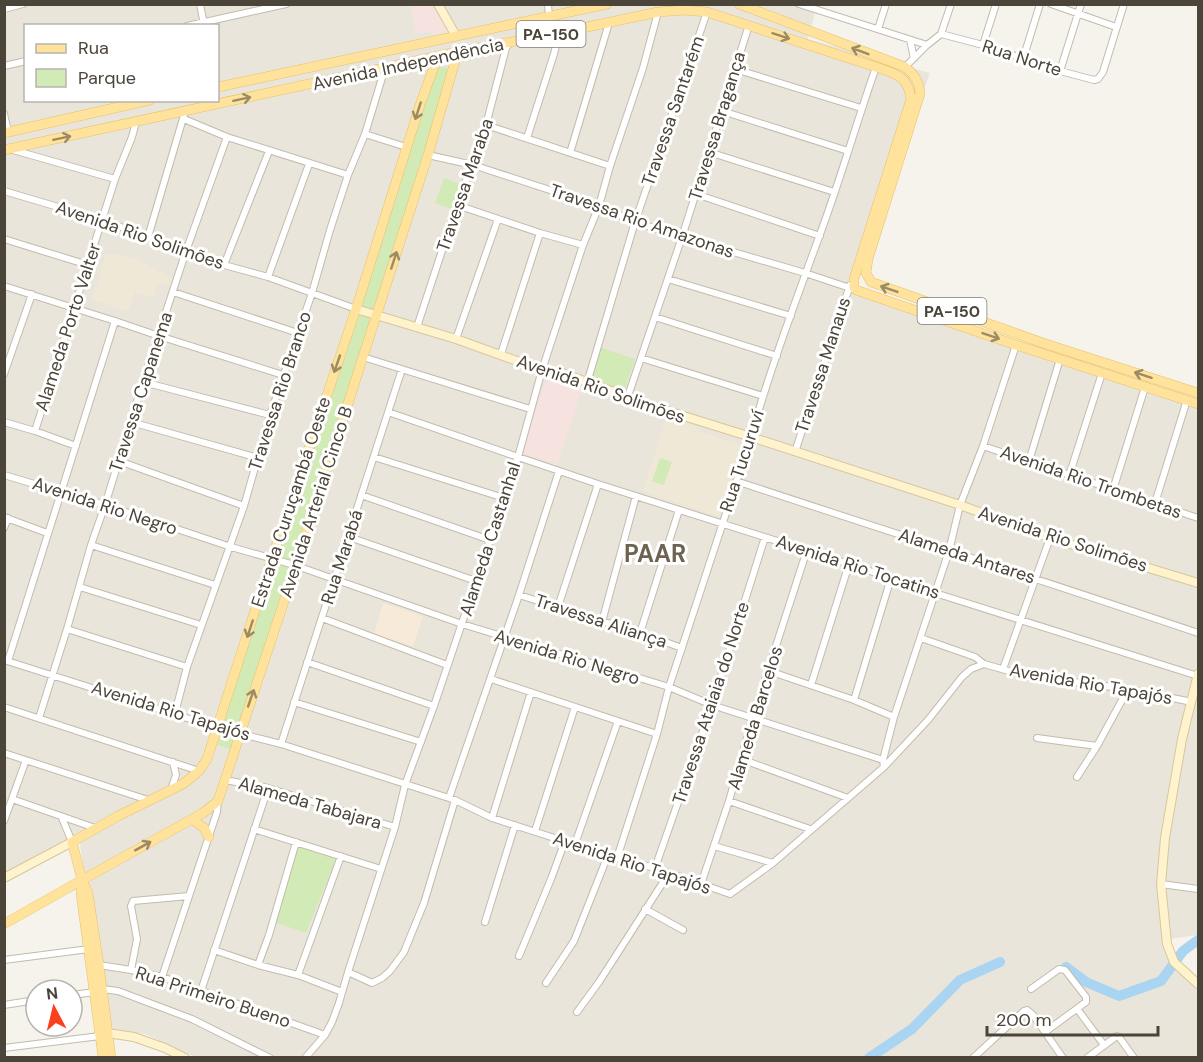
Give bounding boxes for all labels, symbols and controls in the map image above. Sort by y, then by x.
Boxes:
road number: PA-150 [516,21,586,47]
legend [24,24,219,102]
one-way arrow [771,31,790,42]
street label: Avenida Independência [310,32,506,96]
street label: Travessa Santarém [636,33,710,189]
street label: Rua Norte [979,34,1065,82]
text: Rua [78,36,109,60]
one-way arrow [852,45,870,56]
street label: Travessa Bragança [683,49,751,203]
text: Parque [78,66,136,90]
one-way arrow [232,93,251,105]
one-way arrow [412,101,423,120]
street label: Travessa Maraba [431,115,499,255]
one-way arrow [51,132,71,143]
street label: Travessa Rio Amazonas [547,178,737,264]
street label: Avenida Rio Solimões [53,195,227,275]
street label: Alameda Porto Valter [29,239,107,414]
one-way arrow [389,251,400,270]
one-way arrow [880,282,898,293]
street label: Travessa Manaus [790,294,856,436]
road number: PA-150 [918,298,986,324]
street label: Travessa Rio Branco [243,308,317,474]
street label: Travessa Capanema [104,309,178,475]
one-way arrow [981,332,999,343]
street label: Avenida Rio Solimões [514,349,688,429]
one-way arrow [331,354,342,373]
one-way arrow [1134,369,1153,380]
street label: Estrada Curuçambá Oeste [246,394,336,610]
street label: Avenida Arterial Cinco B [274,403,358,601]
street label: Rua Tucuruví [714,407,770,515]
street label: Avenida Rio Trombetas [997,440,1185,524]
street label: Alameda Castanhal [454,459,526,619]
street label: Avenida Rio Negro [30,471,180,541]
street label: Avenida Rio Solimões [975,500,1151,578]
street label: Rua Marabá [315,507,369,607]
street label: Alameda Antares [895,523,1039,589]
street label: Avenida Rio Tocatins [773,529,943,605]
district label: PAAR [624,538,686,569]
street label: Travessa Aliança [532,588,670,654]
street label: Travessa Ataiaia do Norte [667,599,755,807]
one-way arrow [243,619,254,638]
street label: Avenida Rio Negro [491,623,643,691]
street label: Alameda Barcelos [722,643,788,793]
street label: Avenida Rio Tapajós [1008,658,1174,710]
street label: Avenida Rio Tapajós [89,675,253,747]
one-way arrow [246,689,257,708]
street label: Alameda Tabajara [235,771,385,835]
street label: Avenida Rio Tapajós [550,826,714,900]
one-way arrow [134,840,152,851]
street label: Rua Primeiro Bueno [132,961,294,1033]
north arrow [24,978,84,1038]
text: N [45,982,59,1005]
scale bar [987,999,1158,1037]
text: 200 m [996,1008,1052,1032]

